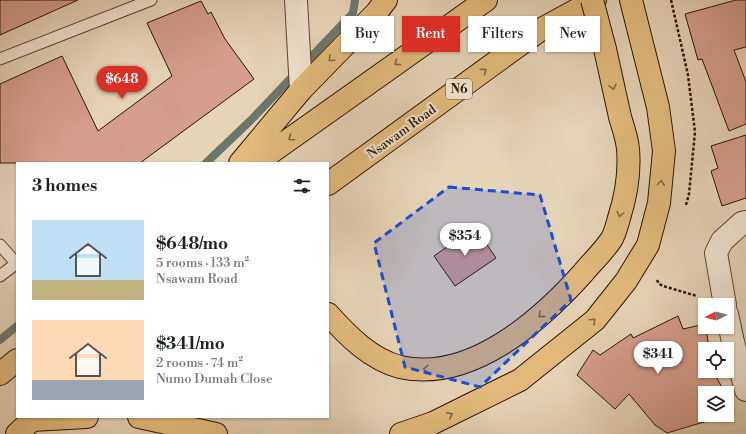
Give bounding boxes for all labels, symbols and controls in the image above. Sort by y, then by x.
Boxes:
chip: Buy [341,16,394,52]
chip: Rent [402,16,460,52]
chip: Filters [468,16,537,52]
chip: New [545,16,600,52]
one-way arrow [328,54,336,62]
one-way arrow [394,59,401,66]
pin: $648 [98,66,146,100]
one-way arrow [480,68,487,76]
text: $648 [105,71,139,87]
road number: N6 [446,79,472,99]
one-way arrow [609,83,617,90]
street label: Nsawam Road [364,101,440,162]
one-way arrow [288,133,295,140]
text: 3 homes [32,175,97,197]
icon: filters [291,175,313,197]
one-way arrow [657,180,666,186]
one-way arrow [616,210,625,217]
pin: $354 [441,223,489,257]
text: $354 [449,228,481,244]
text: $648/mo [156,233,228,255]
icon: home [64,236,112,284]
text: 5 rooms · 133 m² [156,255,249,271]
text: Nsawam Road [156,271,238,287]
north arrow [698,298,734,334]
map controls [698,298,734,422]
one-way arrow [538,310,546,317]
one-way arrow [588,318,596,326]
text: $341/mo [156,333,225,355]
icon: home [64,336,112,384]
pin: $341 [634,341,682,375]
button: locate [698,342,734,378]
text: $341 [643,346,673,362]
text: 2 rooms · 74 m² [156,355,243,371]
one-way arrow [423,365,429,373]
text: Numo Dumah Close [156,371,273,387]
button: layers [698,386,734,422]
one-way arrow [446,412,453,420]

